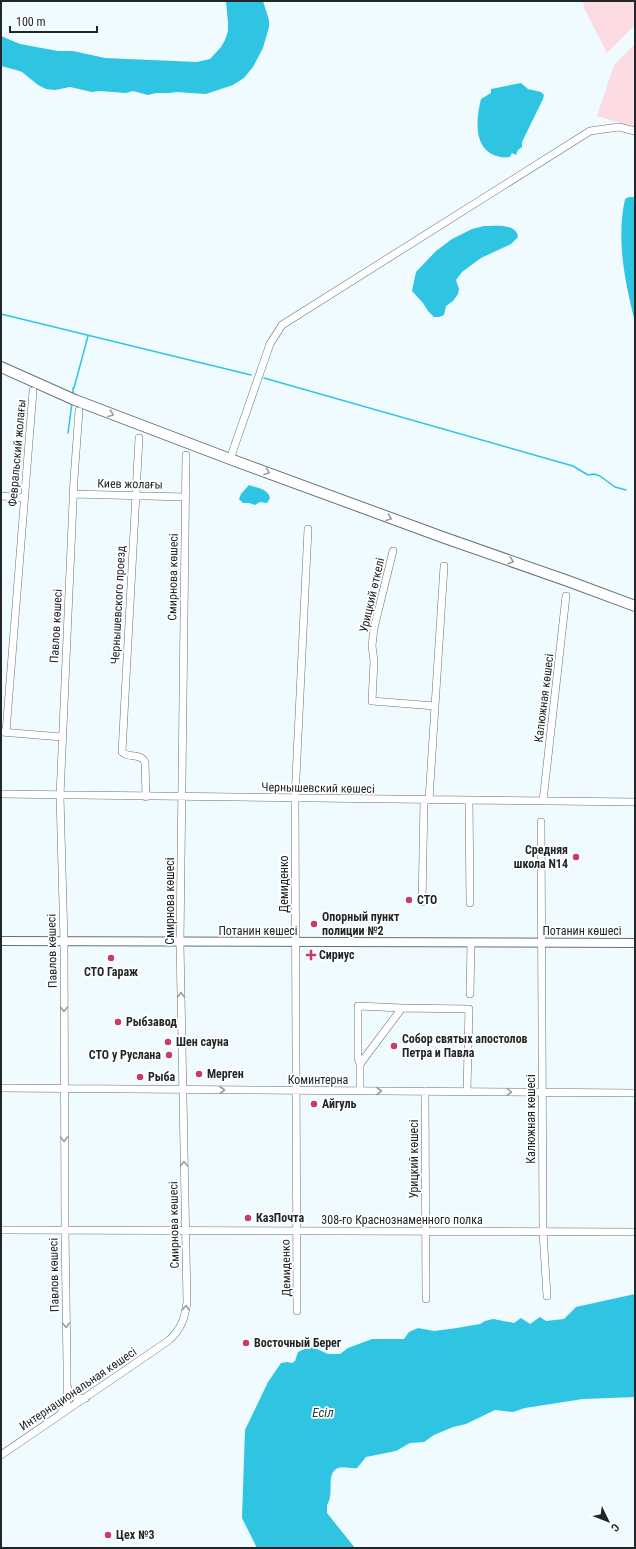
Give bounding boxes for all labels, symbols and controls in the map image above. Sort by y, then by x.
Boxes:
scale bar [10,8,97,34]
text: 100 m [16,15,46,29]
street label: Февральский жолағы [5,399,29,507]
one-way arrow [108,409,115,417]
one-way arrow [263,468,270,476]
street label: Киев жолағы [97,476,163,492]
one-way arrow [385,513,392,521]
street label: Смирнова көшесі [165,533,181,621]
street label: Чернышевского проезд [108,545,128,665]
street label: Урицкий өткелі [357,556,387,634]
one-way arrow [508,556,515,565]
street label: Павлов көшесі [47,589,65,663]
street label: Калюжная көшесі [532,653,556,743]
street label: Чернышевский көшесі [261,780,375,796]
place label: Средняя школа N14 [514,843,568,871]
marker: Средняя школа N14 [571,852,581,862]
street label: Демиденко [277,855,291,913]
street label: Смирнова көшесі [163,857,177,945]
place label: СТО [417,893,437,907]
marker: СТО [404,895,414,905]
place label: Опорный пункт полиции №2 [322,910,400,938]
street label: Павлов көшесі [44,914,60,988]
marker: Опорный пункт полиции №2 [309,919,319,929]
street label: Потанин көшесі [218,924,298,938]
street label: Потанин көшесі [542,924,622,938]
place label: Сириус [319,948,355,962]
marker: Сириус [306,950,316,960]
marker: СТО Гараж [106,953,116,963]
place label: СТО Гараж [84,965,138,979]
one-way arrow [177,992,185,998]
one-way arrow [60,1006,68,1012]
place label: Рыбзавод [126,1015,177,1029]
marker: Рыбзавод [113,1017,123,1027]
place label: Собор святых апостолов Петра и Павла [402,1032,528,1060]
place label: Шен сауна [176,1035,229,1049]
marker: Шен сауна [163,1037,173,1047]
marker: Собор святых апостолов Петра и Павла [389,1041,399,1051]
place label: СТО у Руслана [89,1048,161,1062]
marker: СТО у Руслана [164,1050,174,1060]
place label: Мерген [207,1067,244,1081]
marker: Мерген [194,1069,204,1079]
place label: Рыба [148,1070,176,1084]
marker: Рыба [135,1072,145,1082]
street label: Коминтерна [288,1073,349,1087]
street label: Калюжная көшесі [524,1074,538,1164]
one-way arrow [219,1086,225,1094]
one-way arrow [376,1087,382,1095]
one-way arrow [506,1088,512,1096]
place label: Айгуль [322,1097,356,1111]
marker: Айгуль [309,1099,319,1109]
street label: Урицкий көшесі [407,1119,421,1199]
one-way arrow [60,1136,68,1142]
one-way arrow [180,1161,188,1167]
street label: Смирнова көшесі [166,1181,182,1269]
place label: КазПочта [256,1211,304,1225]
marker: КазПочта [243,1213,253,1223]
street label: 308-го Краснознаменного полка [321,1213,483,1227]
street label: Павлов көшесі [46,1238,62,1312]
street label: Демиденко [279,1239,293,1297]
one-way arrow [181,1305,190,1311]
one-way arrow [62,1322,70,1328]
place label: Восточный Берег [254,1336,342,1350]
marker: Восточный Берег [241,1338,251,1348]
street label: Интернациональная көшесі [17,1345,139,1433]
water label: Есіл [312,1405,334,1420]
north arrow [588,1501,628,1541]
text: С [608,1521,622,1534]
place label: Цех №3 [116,1528,154,1542]
marker: Цех №3 [103,1530,113,1540]

